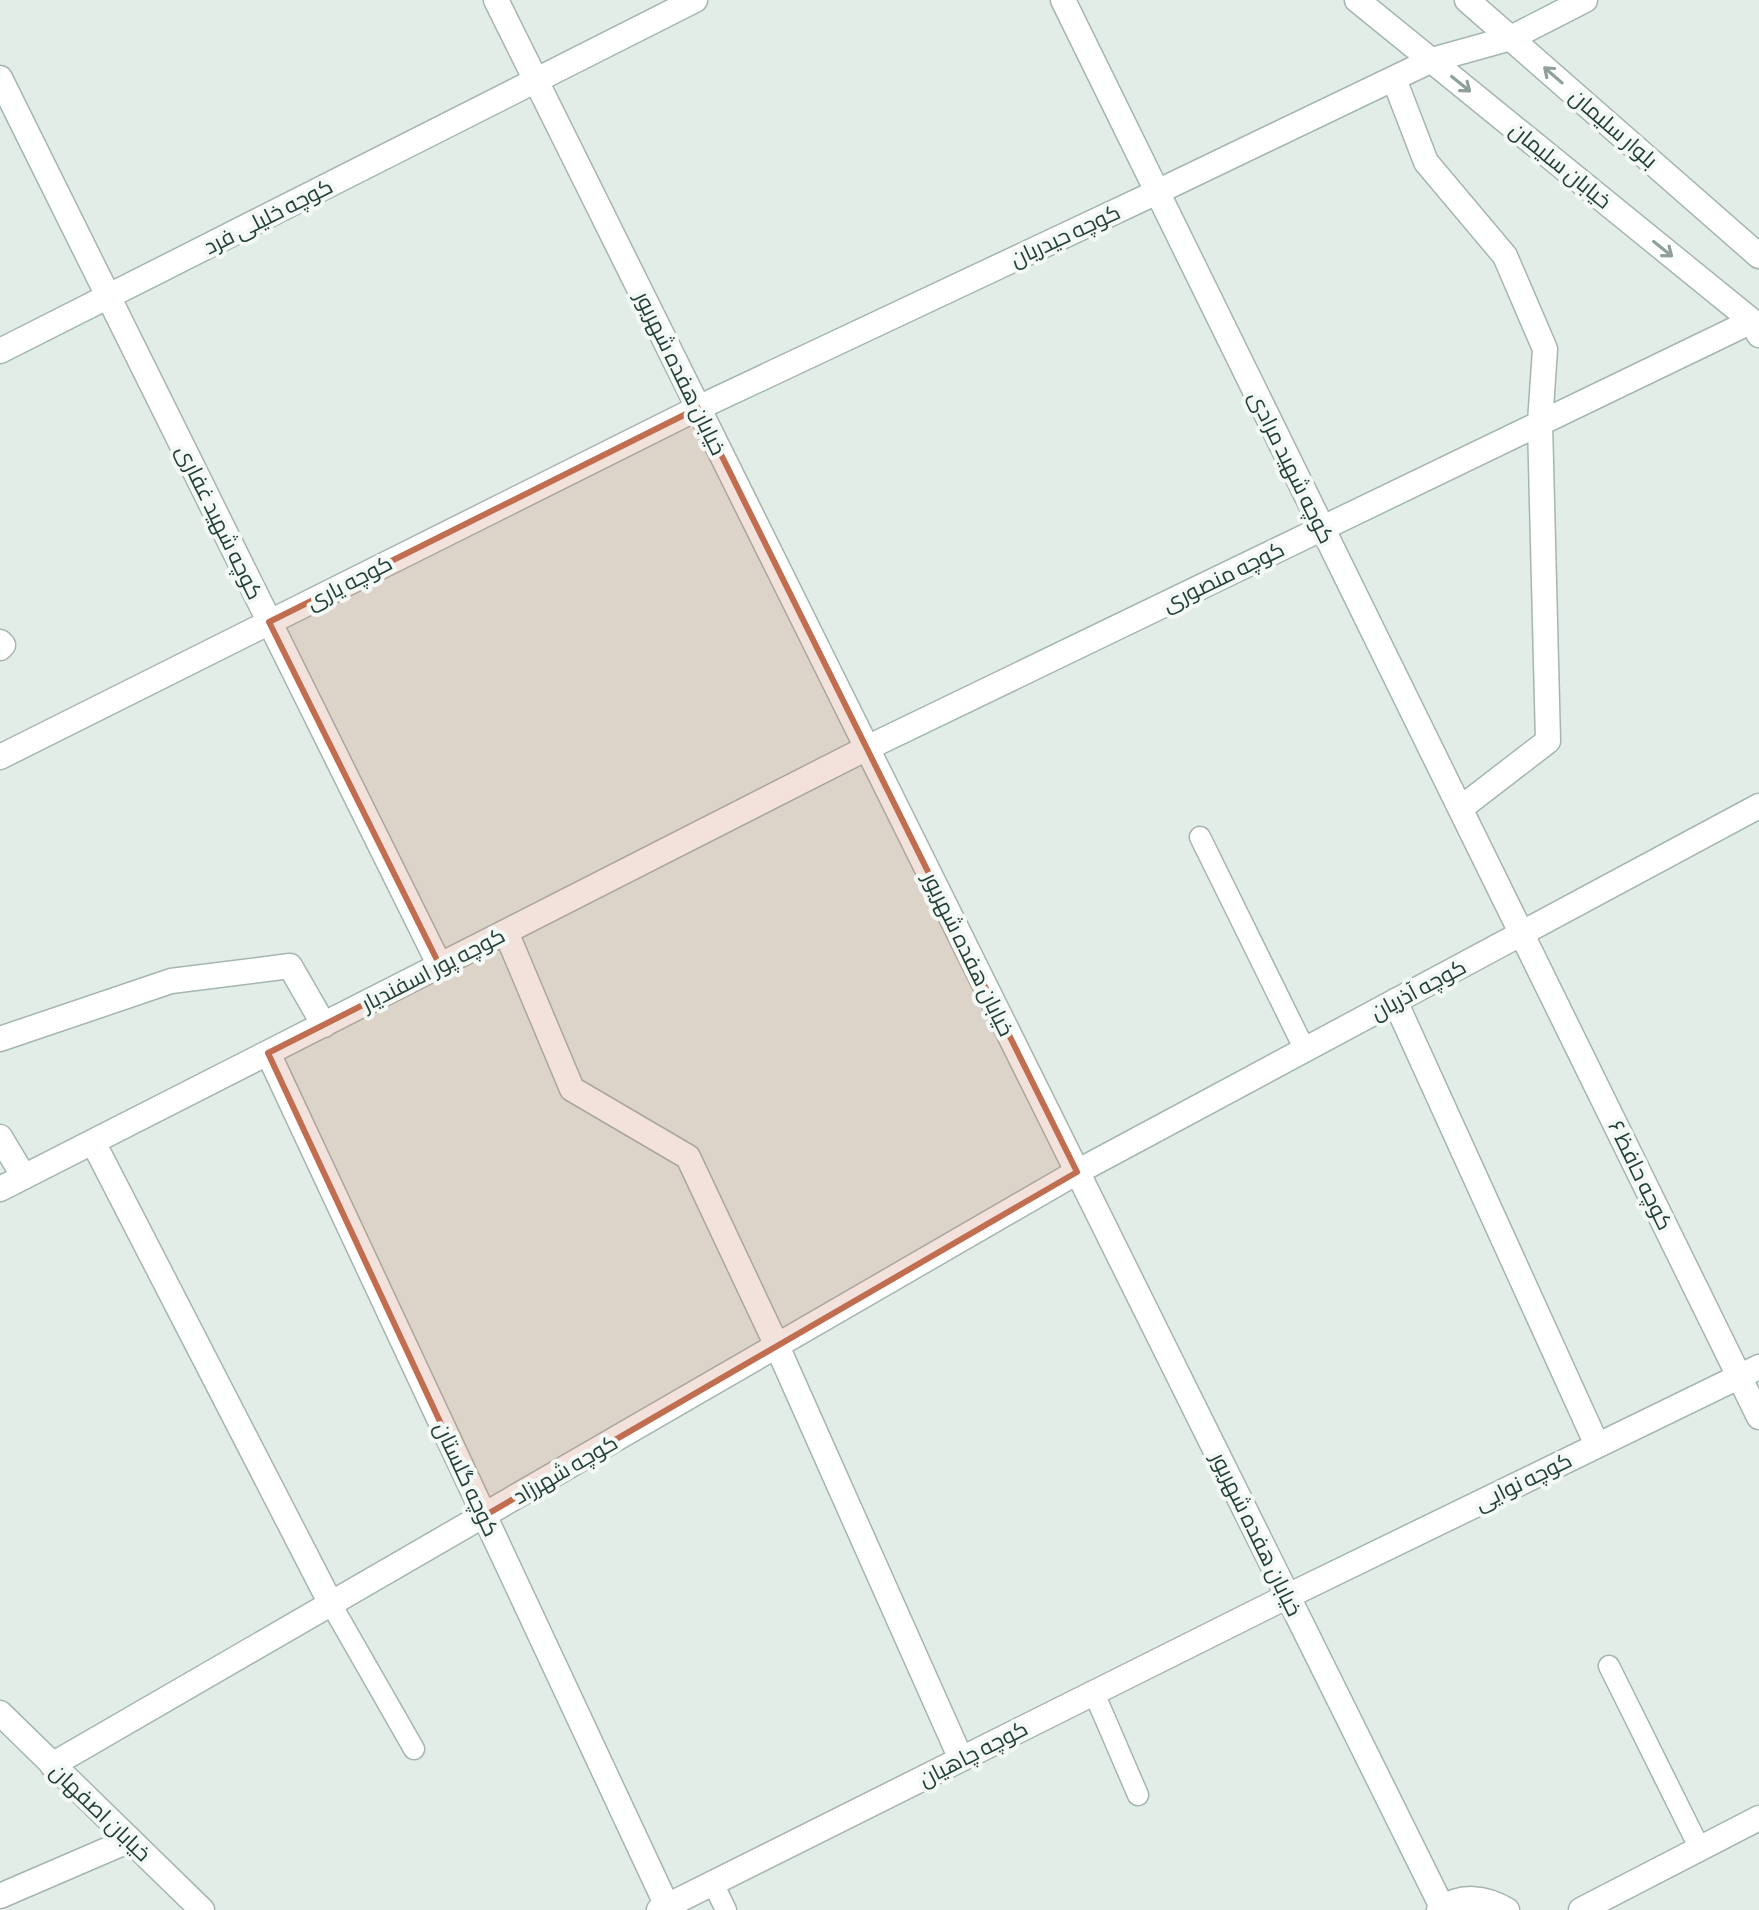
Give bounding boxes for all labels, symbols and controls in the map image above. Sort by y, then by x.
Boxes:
one-way arrow [1544,66,1564,84]
one-way arrow [1451,75,1472,93]
street label: بلوار سلیمان [1565,85,1661,173]
street label: خیابان سلیمان [1505,118,1615,214]
street label: کوچه خلیلی فرد [201,175,338,261]
street label: کوچه حیدریان [1007,201,1125,274]
one-way arrow [1652,240,1673,257]
street label: خیابان هفده شهریور [628,286,729,460]
street label: کوچه شهید مرادی [1242,388,1338,548]
street label: کوچه شهید غفاری [170,442,266,604]
street label: کوچه منصوری [1159,538,1289,619]
street label: کوچه یاری [303,552,397,616]
street label: خیابان هفده شهریور [916,867,1017,1041]
street label: کوچه پور اسفندیار [356,924,510,1019]
street label: کوچه آذریان [1366,954,1471,1027]
street label: کوچه حافظ ۶ [1601,1117,1676,1235]
street label: کوچه گلستان [427,1419,502,1541]
street label: کوچه شهرزاد [509,1431,623,1511]
street label: خیابان هفده شهریور [1204,1447,1305,1621]
street label: کوچه نوایی [1471,1449,1577,1517]
street label: کوچه چاهیان [916,1717,1033,1793]
street label: خیابان اصفهان [45,1760,155,1867]

